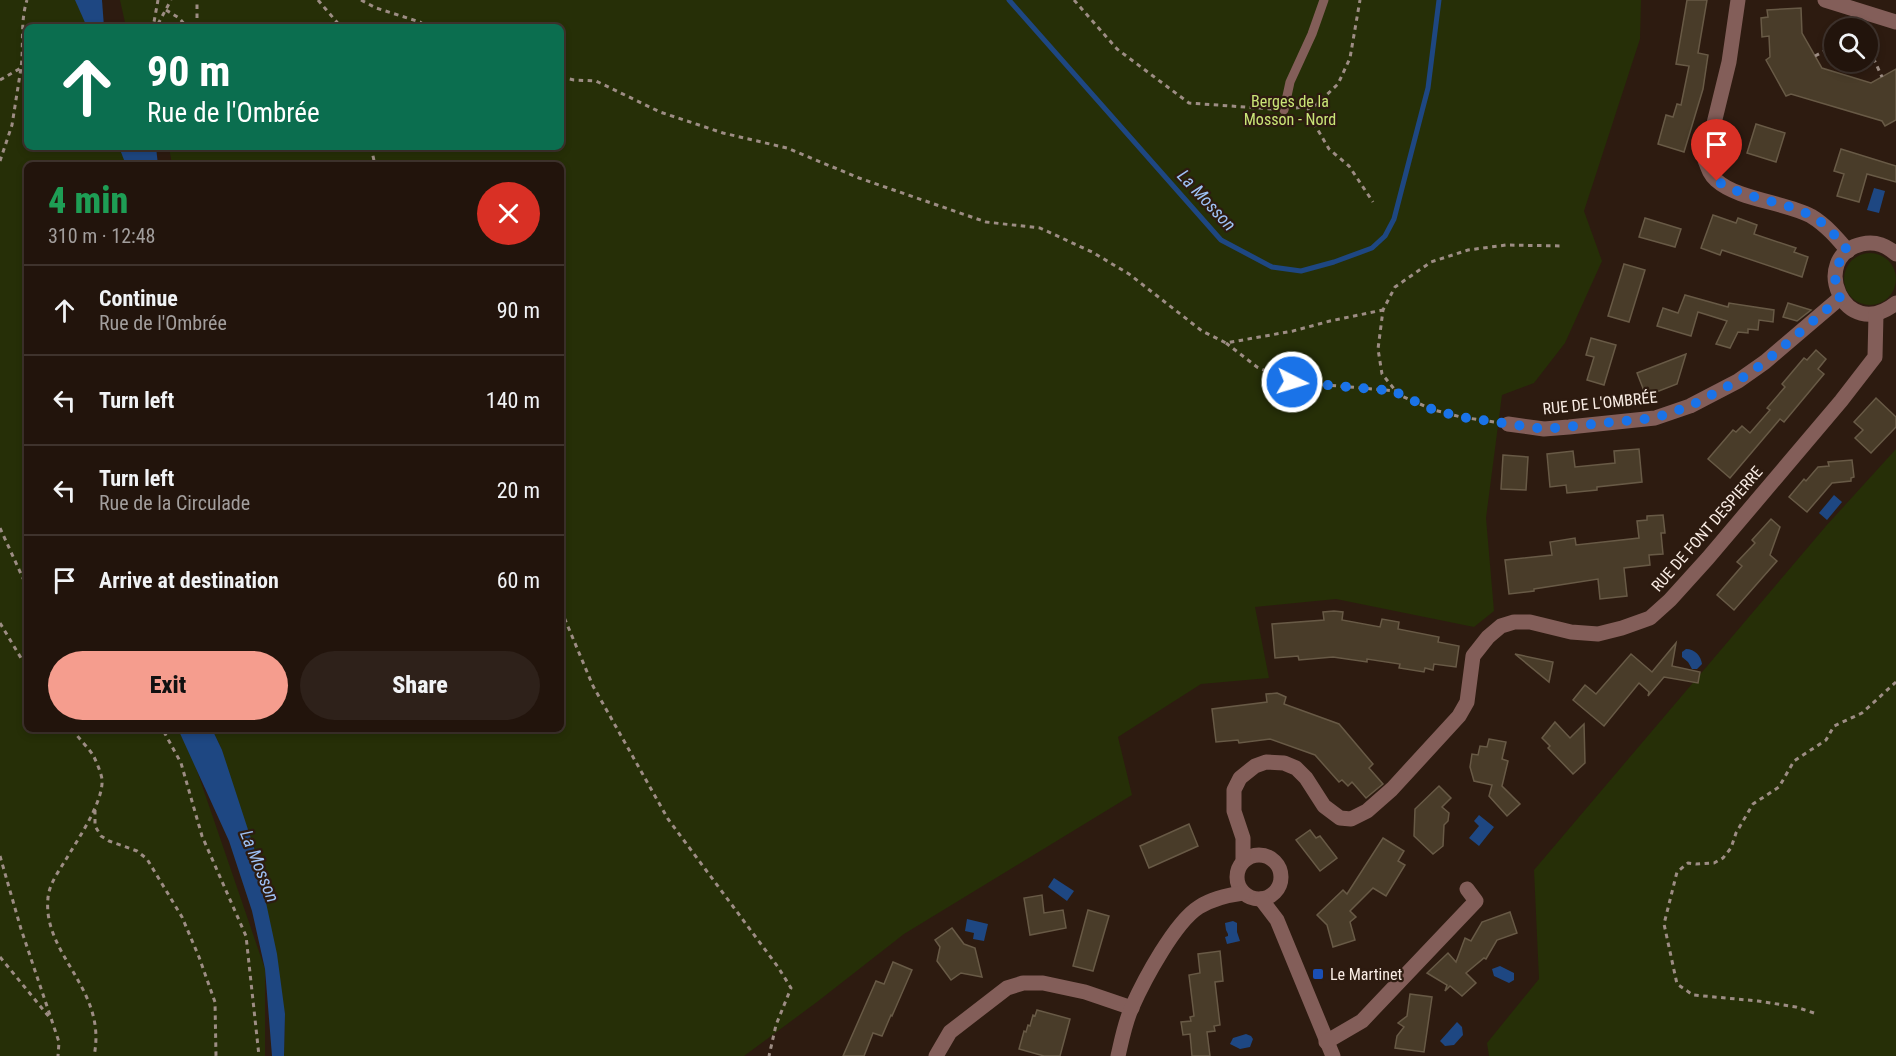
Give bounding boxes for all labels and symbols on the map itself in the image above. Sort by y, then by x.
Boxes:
park label: Berges de la Mosson - Nord [1244,92,1336,129]
pin [1691,119,1742,181]
water label: La Mosson [1173,165,1241,235]
position arrow [1260,350,1324,414]
street label: RUE DE L'OMBRÉE [1542,388,1658,418]
street label: RUE DE FONT DESPIERRE [1647,462,1767,595]
water label: La Mosson [236,827,284,905]
place label: Le Martinet [1330,965,1402,984]
marker: Le Martinet [1311,967,1325,981]

